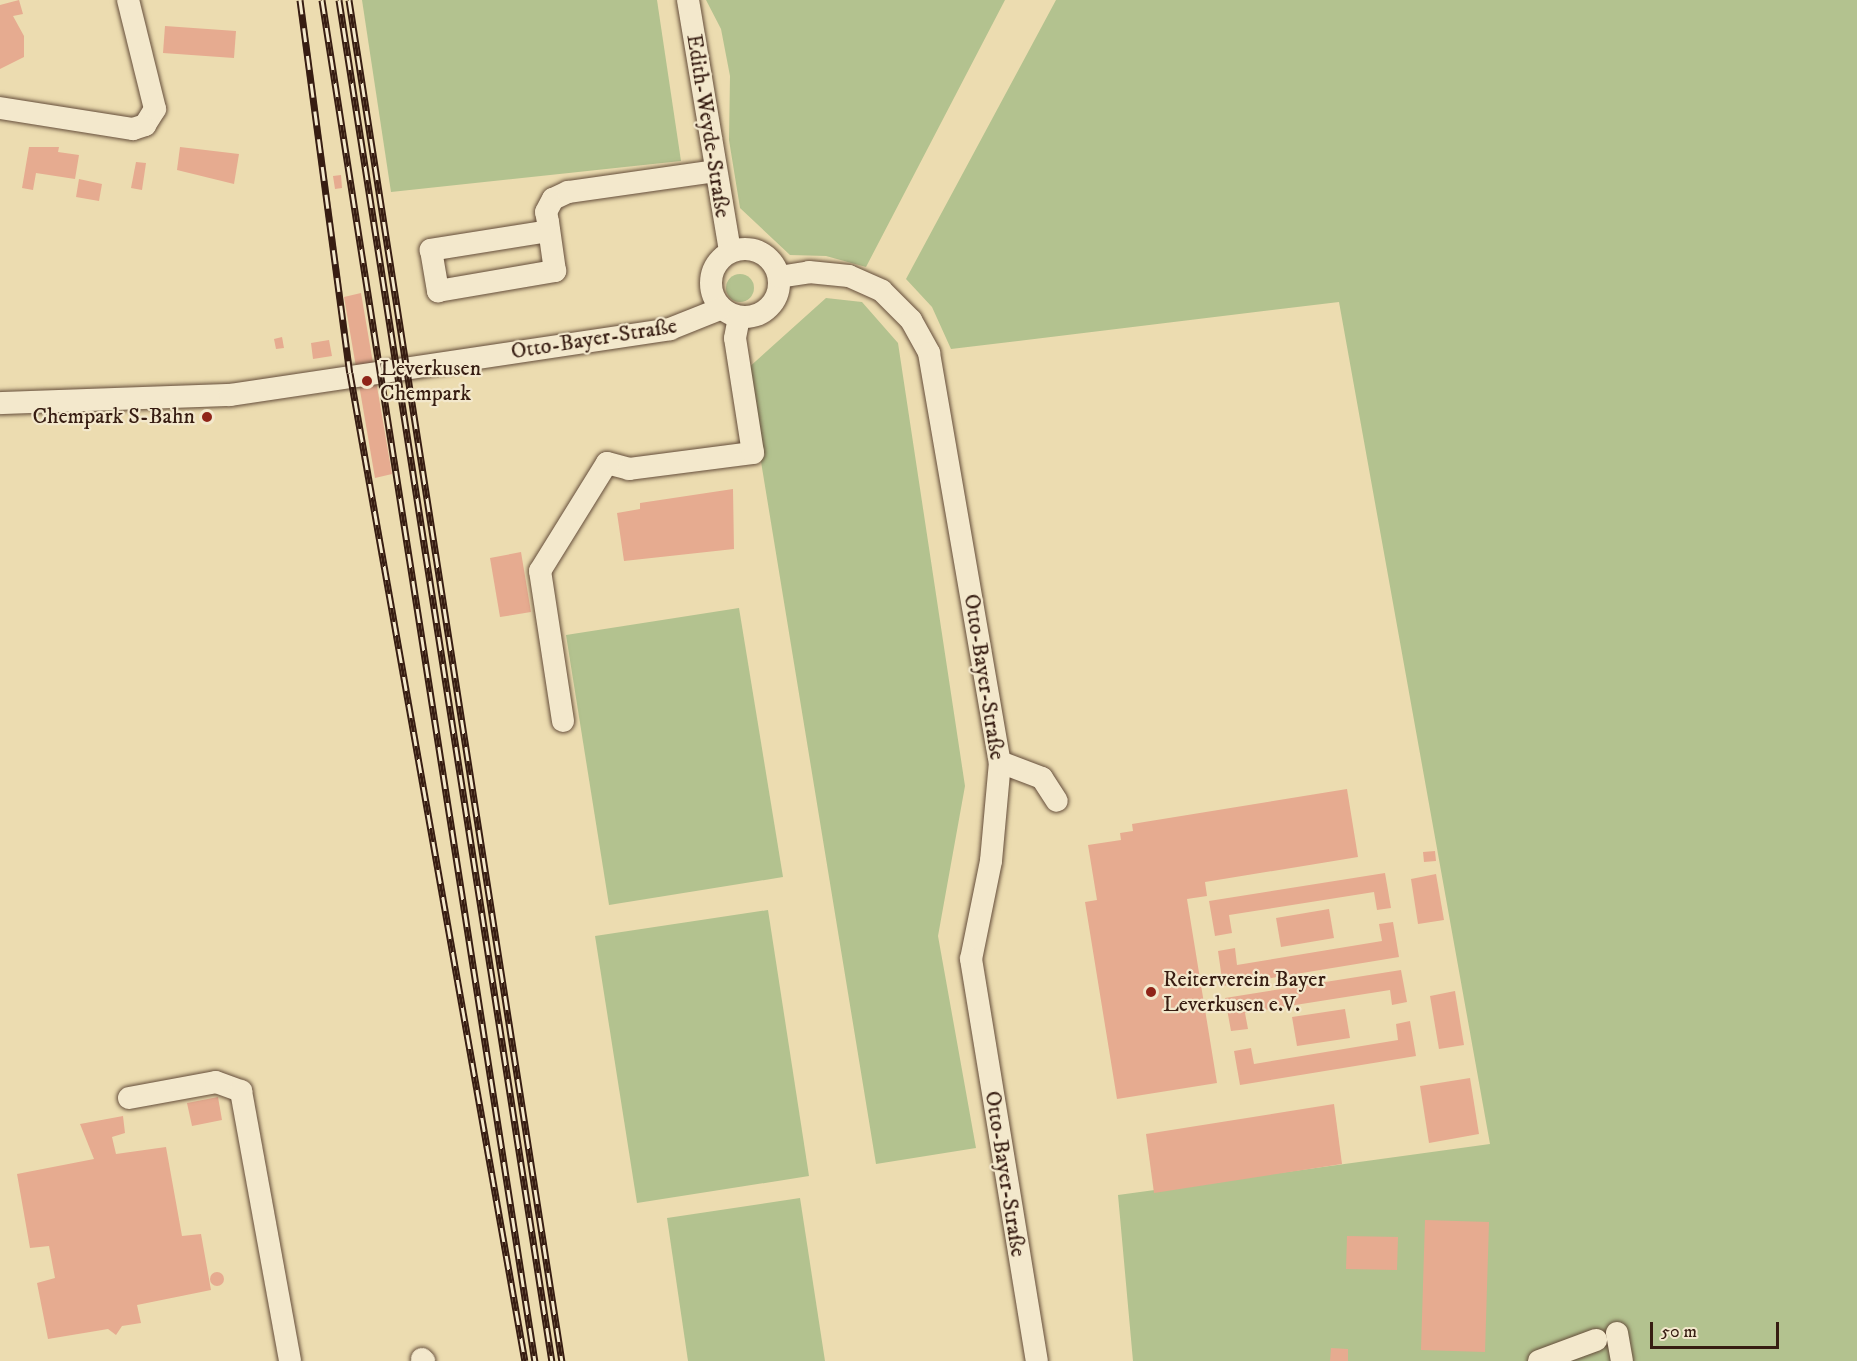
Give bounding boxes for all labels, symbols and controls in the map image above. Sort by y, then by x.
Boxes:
street label: Edith-Weyde-Straße [680,32,736,220]
street label: Otto-Bayer-Straße [509,313,679,365]
place label: Leverkusen Chempark [380,355,481,406]
marker: Leverkusen Chempark [358,372,376,390]
place label: Chempark S-Bahn [32,404,195,430]
marker: Chempark S-Bahn [200,410,214,424]
street label: Otto-Bayer-Straße [958,592,1010,762]
place label: Reiterverein Bayer Leverkusen e.V. [1163,966,1326,1017]
marker: Reiterverein Bayer Leverkusen e.V. [1144,985,1158,999]
street label: Otto-Bayer-Straße [979,1089,1031,1259]
scale bar [1653,1310,1782,1348]
text: 50 m [1661,1321,1697,1343]

